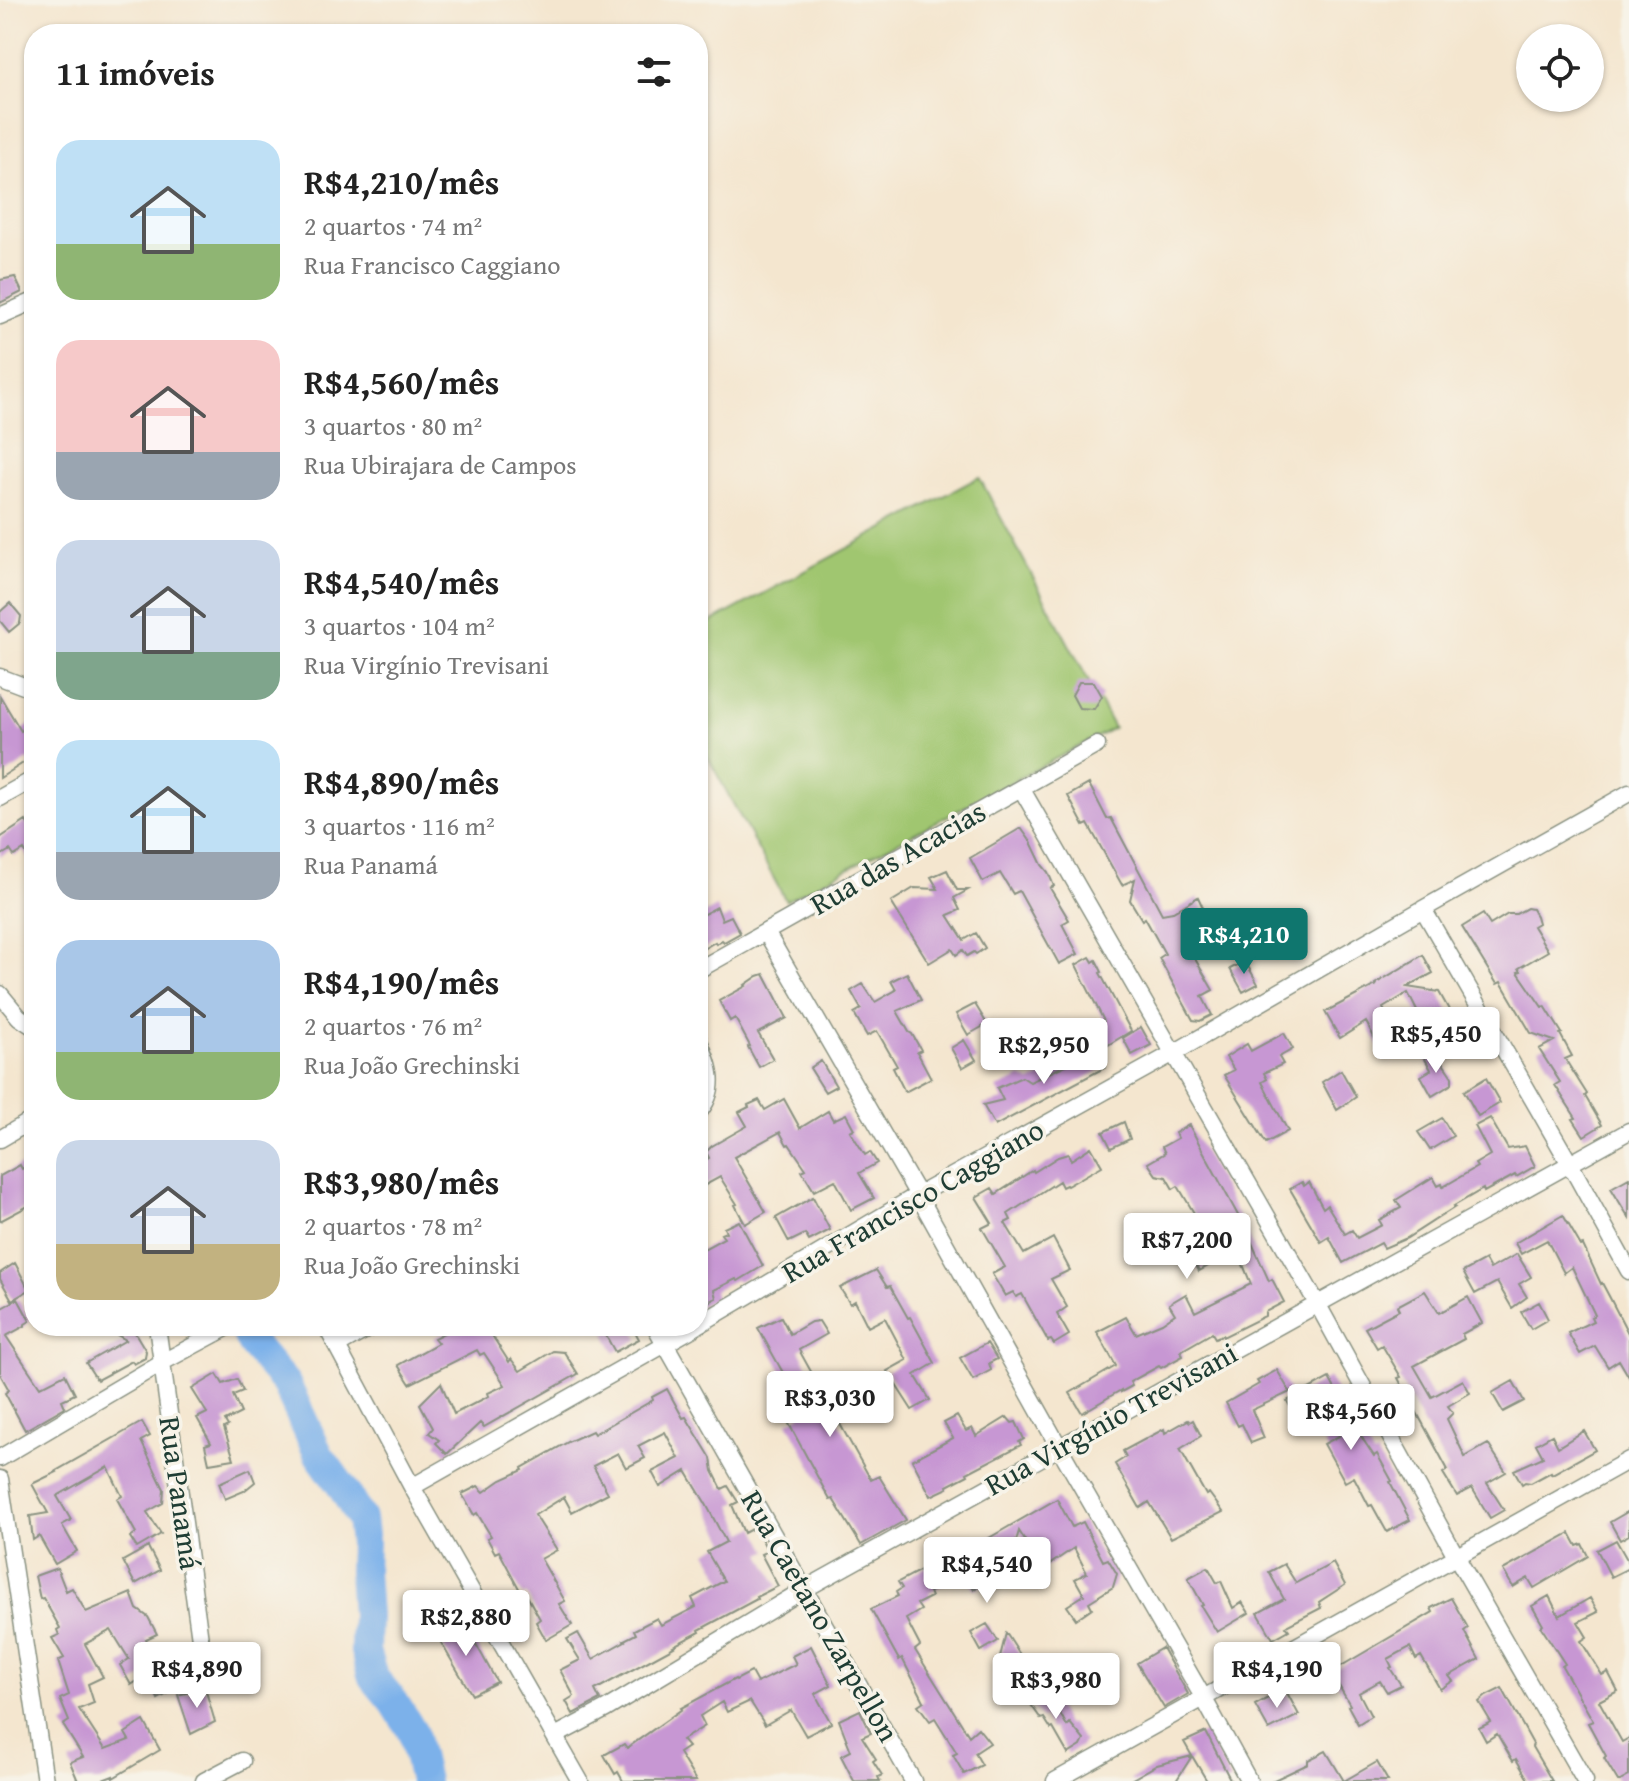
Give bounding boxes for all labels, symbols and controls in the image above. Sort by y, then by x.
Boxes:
map controls [1516,24,1604,112]
button: locate [1516,24,1604,112]
text: 11 imóveis [56,48,215,97]
icon: filters [632,50,676,94]
text: R$4,210/mês [304,157,499,206]
icon: home [120,172,216,268]
text: 2 quartos · 74 m² [304,206,482,245]
text: Rua Francisco Caggiano [304,245,561,284]
text: R$4,560/mês [304,357,499,406]
icon: home [120,372,216,468]
text: 3 quartos · 80 m² [304,406,482,445]
text: Rua Ubirajara de Campos [304,445,577,484]
text: R$4,540/mês [304,557,499,606]
icon: home [120,572,216,668]
text: 3 quartos · 104 m² [304,606,495,645]
text: Rua Virgínio Trevisani [304,645,549,684]
text: R$4,890/mês [304,757,499,806]
icon: home [120,772,216,868]
street label: Rua das Acacias [801,789,994,925]
text: 3 quartos · 116 m² [304,806,495,845]
text: Rua Panamá [304,845,438,884]
pin: R$4,210 [1170,908,1318,976]
text: R$4,210 [1199,914,1289,953]
text: R$4,190/mês [304,957,499,1006]
icon: home [120,972,216,1068]
text: 2 quartos · 76 m² [304,1006,482,1045]
pin: R$5,450 [1362,1007,1510,1075]
text: R$5,450 [1391,1013,1481,1052]
pin: R$2,950 [970,1018,1118,1086]
text: R$2,950 [999,1024,1089,1063]
text: Rua João Grechinski [304,1045,520,1084]
street label: Rua Francisco Caggiano [773,1107,1052,1293]
text: R$3,980/mês [304,1157,499,1206]
icon: home [120,1172,216,1268]
text: 2 quartos · 78 m² [304,1206,482,1245]
pin: R$7,200 [1113,1213,1261,1281]
text: R$7,200 [1142,1219,1232,1258]
text: Rua João Grechinski [304,1245,520,1284]
street label: Rua Virgínio Trevisani [976,1330,1245,1506]
pin: R$3,030 [756,1371,904,1439]
text: R$3,030 [785,1377,875,1416]
pin: R$4,560 [1277,1384,1425,1452]
text: R$4,560 [1306,1390,1396,1429]
street label: Rua Panamá [148,1413,214,1572]
street label: Rua Caetano Zarpellon [731,1481,911,1750]
pin: R$4,540 [913,1537,1061,1605]
text: R$4,540 [942,1543,1032,1582]
pin: R$2,880 [392,1590,540,1658]
text: R$2,880 [421,1596,511,1635]
pin: R$4,890 [123,1642,271,1710]
pin: R$4,190 [1203,1642,1351,1710]
text: R$4,890 [152,1648,242,1687]
text: R$4,190 [1232,1648,1322,1687]
pin: R$3,980 [982,1653,1130,1721]
text: R$3,980 [1011,1659,1101,1698]

